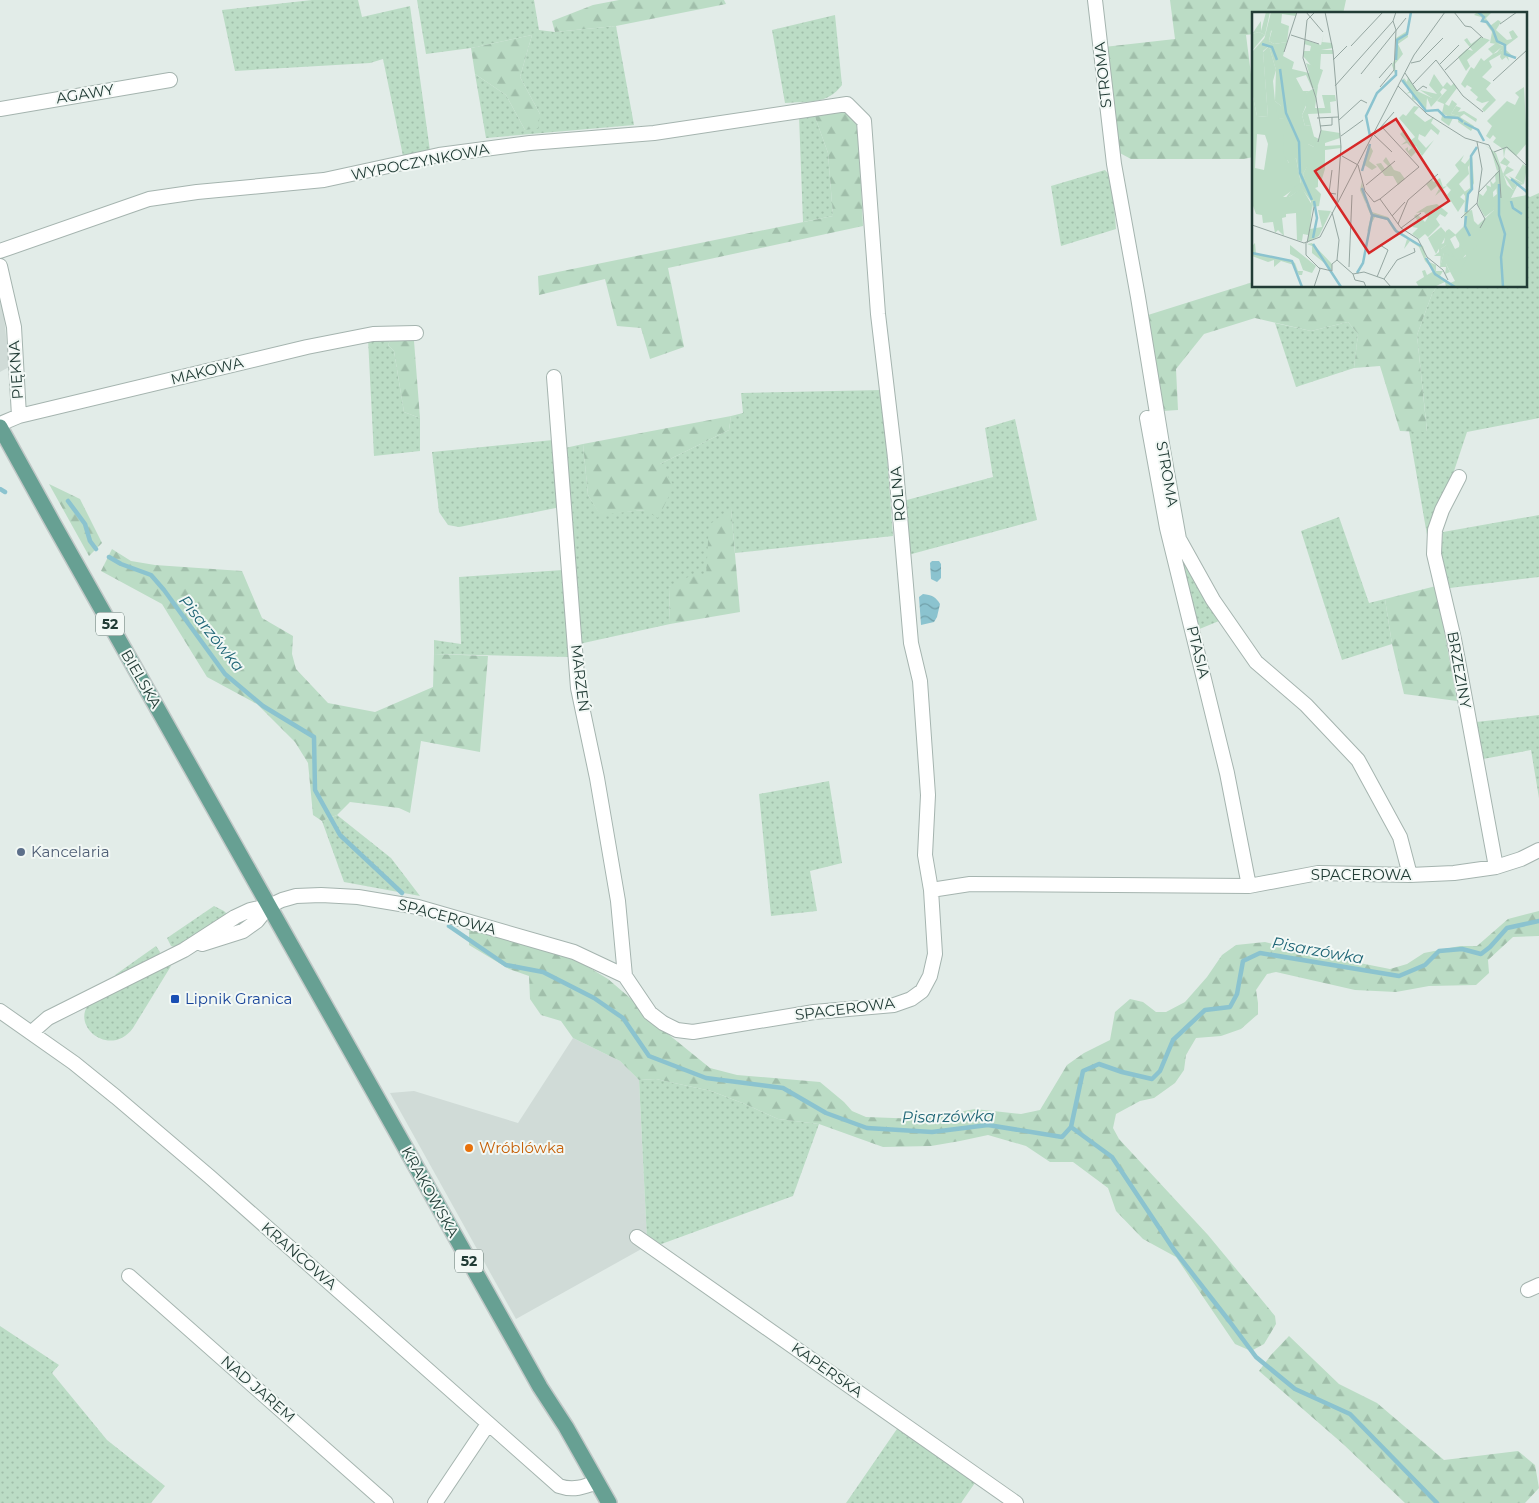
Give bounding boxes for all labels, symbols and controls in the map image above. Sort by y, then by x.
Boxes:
inset map [1252,12,1526,288]
street label: STROMA [1090,41,1115,109]
street label: AGAWY [55,79,116,107]
street label: WYPOCZYNKOWA [349,139,491,184]
street label: PIĘKNA [4,340,27,400]
street label: MAKOWA [169,352,245,389]
street label: STROMA [1152,440,1183,508]
street label: ROLNA [886,465,909,522]
water label: Pisarzówka [175,591,248,675]
road number: 52 [96,612,124,636]
street label: PTASIA [1183,624,1214,680]
street label: BRZEZINY [1443,630,1476,710]
street label: MARZEŃ [567,643,594,713]
street label: BIELSKA [117,646,166,712]
place label: Kancelaria [31,842,110,861]
marker: Kancelaria [15,846,27,858]
street label: SPACEROWA [1311,865,1412,884]
street label: SPACEROWA [396,894,498,939]
water label: Pisarzówka [1271,933,1365,968]
place label: Lipnik Granica [185,989,292,1008]
marker: Lipnik Granica [169,993,181,1005]
street label: SPACEROWA [794,993,896,1024]
water label: Pisarzówka [901,1106,995,1127]
place label: Wróblówka [479,1138,565,1157]
marker: Wróblówka [463,1142,475,1154]
street label: KRAKOWSKA [398,1143,463,1241]
street label: KRAŃCOWA [258,1218,341,1294]
road number: 52 [455,1250,483,1272]
street label: KAPERSKA [788,1338,867,1401]
street label: NAD JAREM [217,1351,299,1426]

